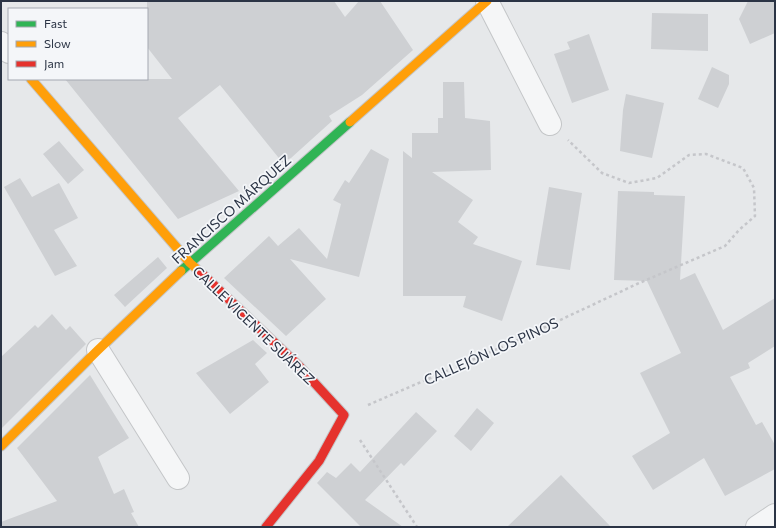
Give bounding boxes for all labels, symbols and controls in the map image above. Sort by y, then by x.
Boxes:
legend [8,8,148,80]
text: Fast [44,16,67,30]
text: Slow [44,36,71,50]
text: Jam [44,56,64,71]
street label: FRANCISCO MÁRQUEZ [168,151,294,267]
street label: CALLE VICENTE SUÁREZ [189,262,319,388]
street label: CALLEJÓN LOS PINOS [421,314,561,388]

